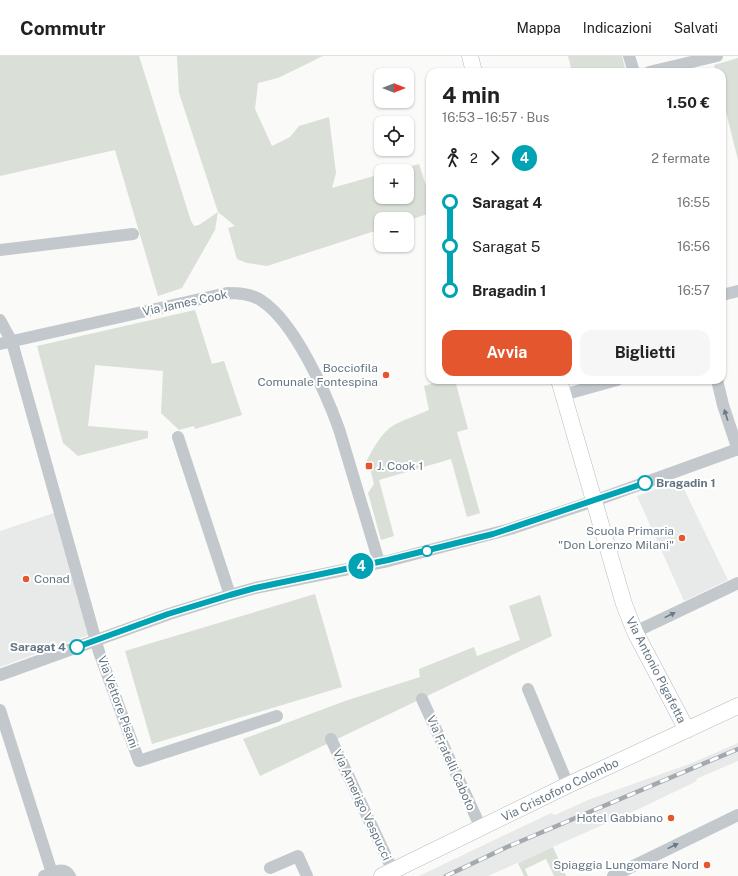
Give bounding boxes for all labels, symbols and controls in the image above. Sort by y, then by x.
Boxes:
text: Commutr [20,17,106,39]
text: Mappa [516,20,561,36]
text: Indicazioni [583,20,652,36]
text: Salvati [674,20,718,36]
north arrow [374,68,414,108]
map controls [374,68,414,252]
text: 4 min [442,82,500,108]
text: 1.50 € [667,94,710,111]
text: 16:53 – 16:57 · Bus [442,110,549,125]
button: locate [374,116,414,156]
icon: walk [442,147,464,169]
icon: forward [484,147,506,169]
text: 4 [520,150,529,166]
text: 2 [470,151,478,166]
text: 2 fermate [651,151,710,166]
button: + [374,164,414,204]
text: Saragat 4 [472,194,542,211]
text: 16:55 [677,195,710,210]
button: − [374,212,414,252]
text: Saragat 5 [472,238,540,255]
text: 16:56 [677,239,710,254]
text: Bragadin 1 [472,282,546,299]
text: 16:57 [678,283,710,298]
street label: Via James Cook [141,287,229,319]
button: Avvia [442,330,572,376]
button: Biglietti [580,330,710,376]
place label: Bocciofila Comunale Fontespina [258,361,378,389]
marker: Bocciofila Comunale Fontespina [381,370,391,380]
one-way arrow [723,409,729,421]
place label: J. Cook 1 [377,459,423,473]
marker: J. Cook 1 [364,461,374,471]
marker: Bragadin 1 [637,475,653,491]
place label: Bragadin 1 [656,476,716,490]
place label: Scuola Primaria "Don Lorenzo Milani" [558,524,674,552]
marker: Scuola Primaria "Don Lorenzo Milani" [677,533,687,543]
unlabelled marker [421,545,433,557]
line badge: 4 [348,553,374,579]
text: 4 [356,558,366,574]
place label: Conad [34,572,70,586]
marker: Conad [21,574,31,584]
one-way arrow [665,612,676,618]
street label: Via Antonio Pigafetta [623,615,689,725]
marker: Saragat 4 [69,639,85,655]
place label: Saragat 4 [10,640,66,654]
street label: Via Vettore Pisani [95,654,141,750]
street label: Via Fratelli Caboto [424,713,478,813]
street label: Via Amerigo Vespucci [330,747,394,863]
street label: Via Cristoforo Colombo [499,755,621,824]
place label: Hotel Gabbiano [576,811,663,825]
marker: Hotel Gabbiano [666,813,676,823]
one-way arrow [667,843,679,849]
place label: Spiaggia Lungomare Nord [553,858,699,872]
marker: Spiaggia Lungomare Nord [702,860,712,870]

